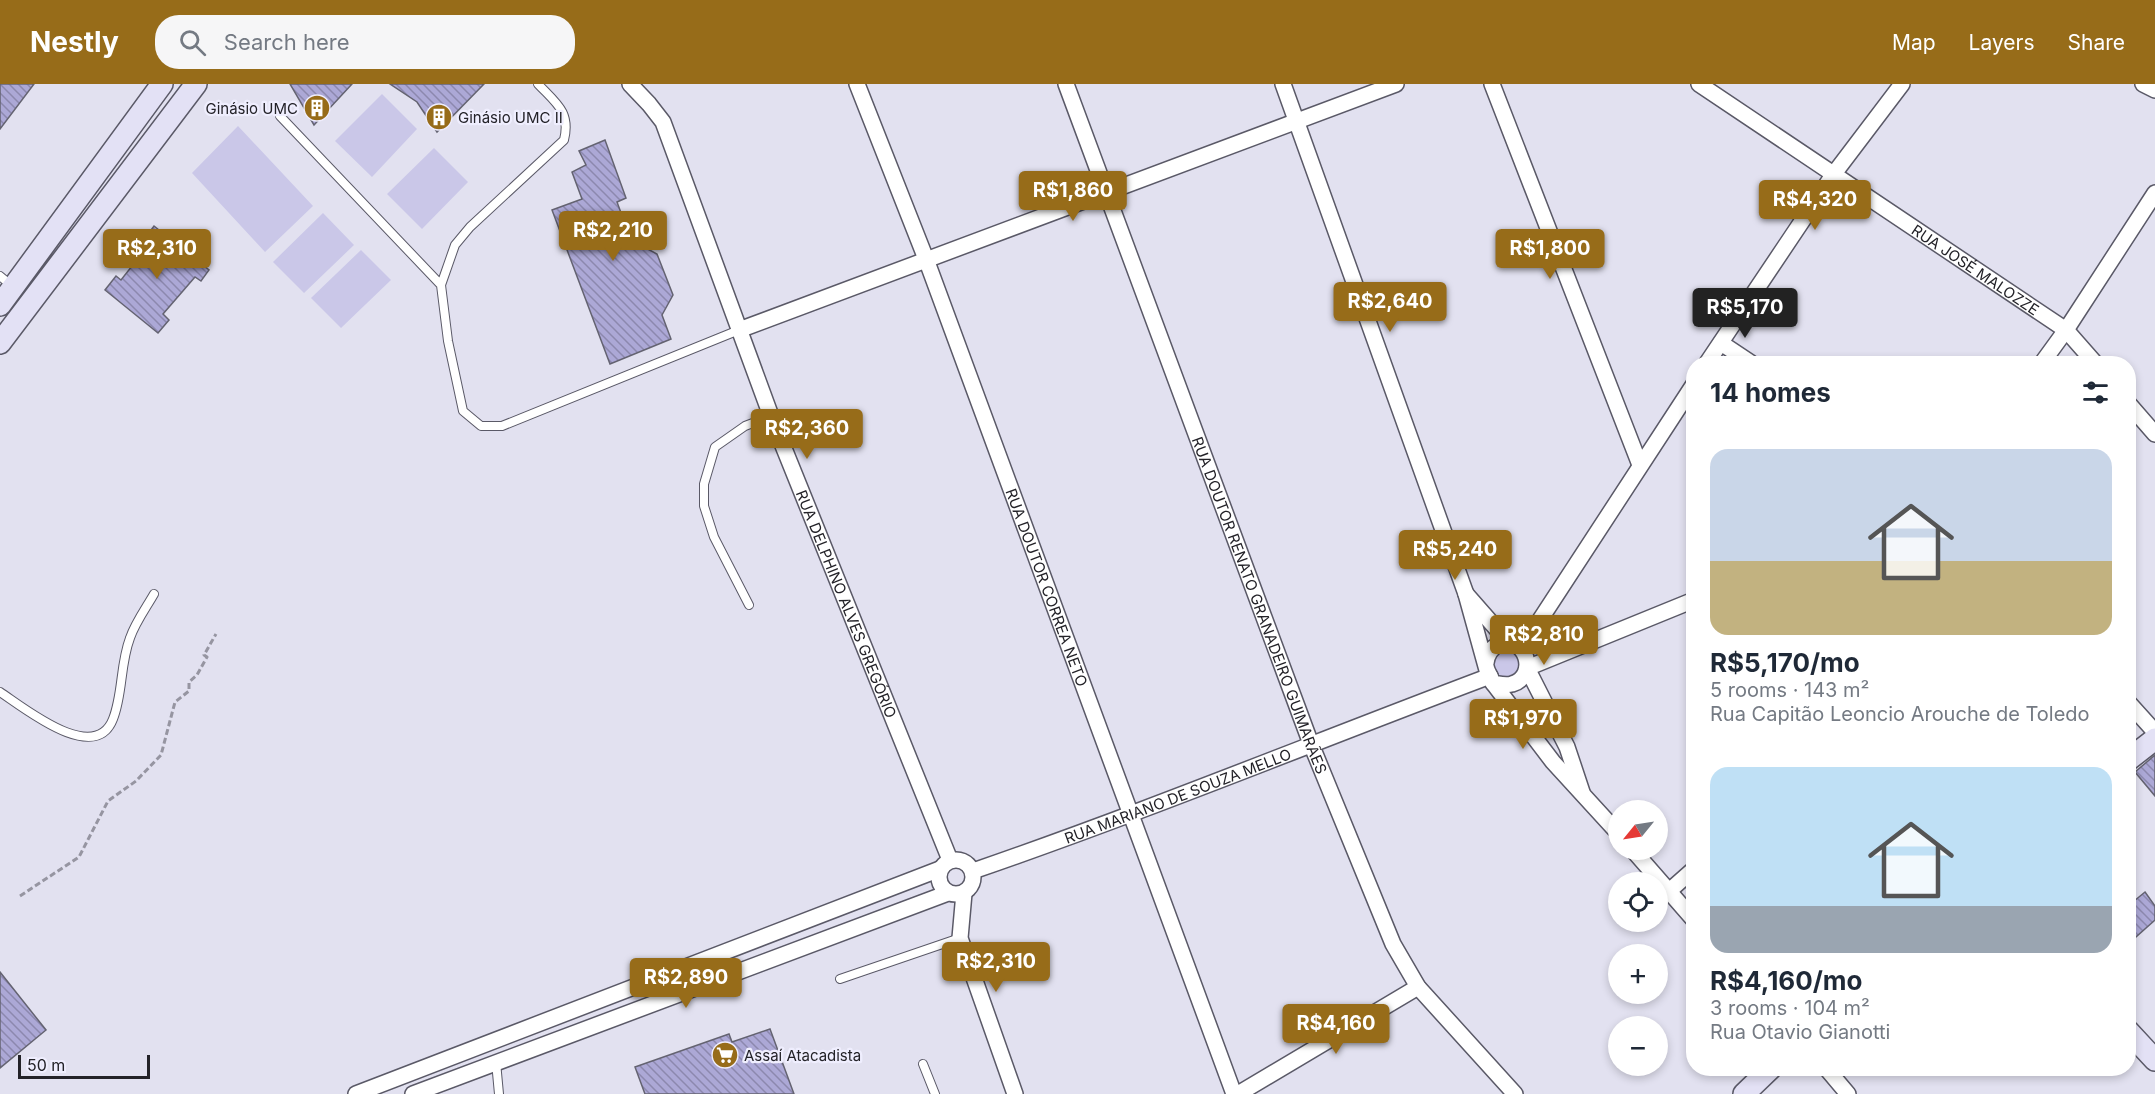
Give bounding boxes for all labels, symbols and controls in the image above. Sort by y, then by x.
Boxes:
search box [155,15,575,69]
text: Nestly [30,25,119,59]
icon: search [176,26,209,59]
text: Search here [224,29,350,55]
text: Map [1892,30,1936,55]
text: Layers [1969,30,2035,55]
text: Share [2068,30,2125,55]
building icon: Ginásio UMC [302,93,332,123]
place label: Ginásio UMC [205,99,298,118]
building icon: Ginásio UMC II [424,102,454,132]
place label: Ginásio UMC II [458,108,563,127]
pin: R$1,860 [1018,171,1128,222]
text: R$1,860 [1033,178,1113,202]
pin: R$4,320 [1760,180,1870,231]
text: R$4,320 [1773,187,1857,211]
pin: R$2,210 [558,211,668,262]
text: R$2,210 [573,218,653,242]
street label: RUA JOSÉ MALOZZE [1908,220,2043,319]
pin: R$2,310 [102,229,212,280]
pin: R$1,800 [1495,229,1605,280]
text: R$2,310 [117,236,197,260]
text: R$1,800 [1510,236,1590,260]
pin: R$2,640 [1335,282,1445,333]
pin: R$5,170 [1690,288,1800,339]
text: R$2,640 [1348,289,1432,313]
text: R$5,170 [1707,295,1783,319]
icon: filters [2079,376,2112,409]
text: 14 homes [1710,377,1831,408]
pin: R$2,360 [752,409,862,460]
text: R$2,360 [765,416,849,440]
street label: RUA DOUTOR RENATO GRANADEIRO GUIMARÃES [1188,434,1332,776]
street label: RUA DOUTOR CORREA NETO [1002,486,1092,689]
street label: RUA DELPHINO ALVES GREGÓRIO [792,487,901,720]
icon: home [1857,488,1965,596]
pin: R$5,240 [1400,530,1510,581]
text: R$5,240 [1413,537,1497,561]
pin: R$2,810 [1489,615,1599,666]
text: R$2,810 [1504,622,1584,646]
text: R$5,170/mo [1710,647,1860,678]
text: 5 rooms · 143 m² [1710,678,1869,702]
pin: R$1,970 [1468,699,1578,750]
text: Rua Capitão Leoncio Arouche de Toledo [1710,702,2090,726]
text: R$1,970 [1484,706,1562,730]
street label: RUA MARIANO DE SOUZA MELLO [1062,744,1294,847]
north arrow [1608,800,1668,860]
map controls [1608,800,1668,1076]
icon: home [1857,806,1965,914]
button: locate [1608,872,1668,932]
pin: R$2,310 [941,942,1051,993]
button: + [1608,944,1668,1004]
text: R$2,310 [956,949,1036,973]
pin: R$2,890 [631,958,741,1009]
text: R$2,890 [644,965,728,989]
text: R$4,160/mo [1710,965,1863,996]
text: 3 rooms · 104 m² [1710,996,1870,1020]
pin: R$4,160 [1281,1004,1391,1055]
text: R$4,160 [1296,1011,1376,1035]
button: − [1608,1016,1668,1076]
text: Rua Otavio Gianotti [1710,1020,1890,1044]
supermarket icon: Assaí Atacadista [710,1040,740,1070]
place label: Assaí Atacadista [744,1046,861,1065]
scale bar [18,1052,150,1080]
text: 50 m [27,1055,65,1075]

